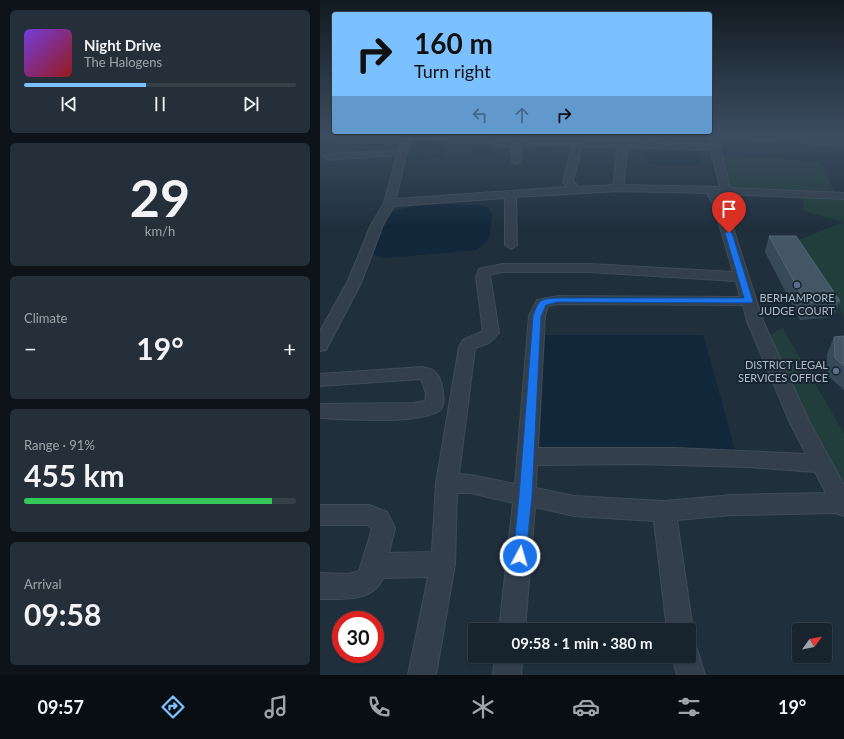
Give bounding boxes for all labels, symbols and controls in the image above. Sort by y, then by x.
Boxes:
text: 160 m [414,26,493,60]
icon: right [348,28,400,80]
text: Night Drive [84,36,161,54]
text: The Halogens [84,54,162,70]
text: Turn right [414,60,491,82]
icon: previous [58,93,80,115]
icon: pause [149,93,171,115]
icon: next [240,93,262,115]
icon: left [469,104,491,126]
icon: ahead [511,104,533,126]
icon: right [553,104,575,126]
text: 29 [130,166,190,228]
pin [712,192,746,233]
icon: arrive [718,198,740,220]
text: km/h [145,223,175,239]
marker: BERHAMPORE JUDGE COURT [792,280,802,290]
place label: BERHAMPORE JUDGE COURT [759,291,835,317]
text: Climate [24,310,67,326]
text: 19° [136,330,184,366]
text: − [24,335,37,362]
text: + [283,335,296,362]
place label: DISTRICT LEGAL SERVICES OFFICE [738,358,828,384]
marker: DISTRICT LEGAL SERVICES OFFICE [831,366,841,376]
text: Range · 91% [24,437,95,453]
text: 455 km [24,457,125,493]
position arrow [499,535,541,577]
text: Arrival [24,576,61,592]
text: 09:58 [24,596,101,632]
speed limit sign: 30 [332,611,384,663]
north arrow [792,623,832,663]
map controls [792,623,832,663]
text: 09:58 · 1 min · 380 m [512,634,652,652]
icon: directions [159,693,187,721]
icon: music [262,693,290,721]
icon: phone [365,693,393,721]
icon: climate [469,693,497,721]
icon: car [572,693,600,721]
icon: filters [675,693,703,721]
text: 09:57 [38,696,84,718]
text: 19° [778,696,806,718]

